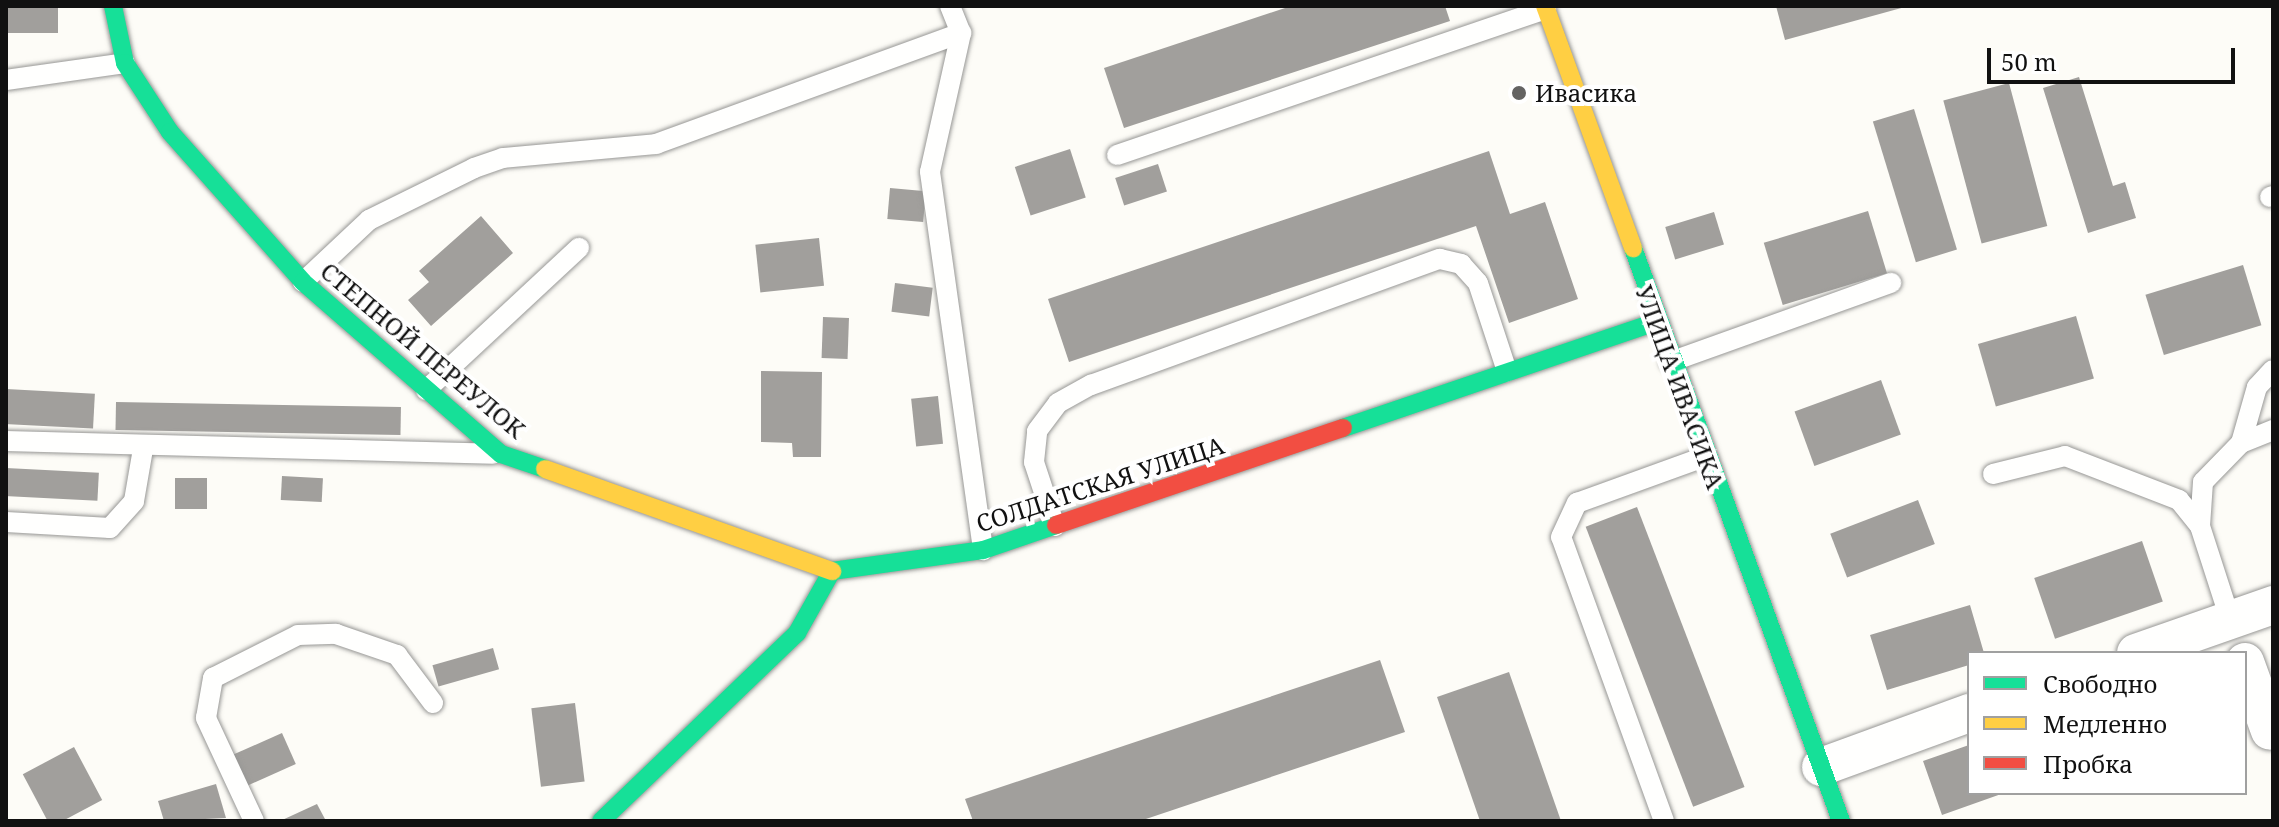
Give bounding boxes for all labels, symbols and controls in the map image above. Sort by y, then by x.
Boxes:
scale bar [1991,32,2239,82]
text: 50 m [2001,45,2057,78]
place label: Ивасика [1535,79,1637,107]
marker: Ивасика [1510,84,1528,102]
street label: СТЕПНОЙ ПЕРЕУЛОК [315,256,531,444]
street label: УЛИЦА ИВАСИКА [1630,281,1730,493]
street label: СОЛДАТСКАЯ УЛИЦА [973,430,1227,538]
legend [1967,651,2247,795]
text: Свободно [2043,667,2157,700]
text: Медленно [2043,707,2167,740]
text: Пробка [2043,747,2133,780]

